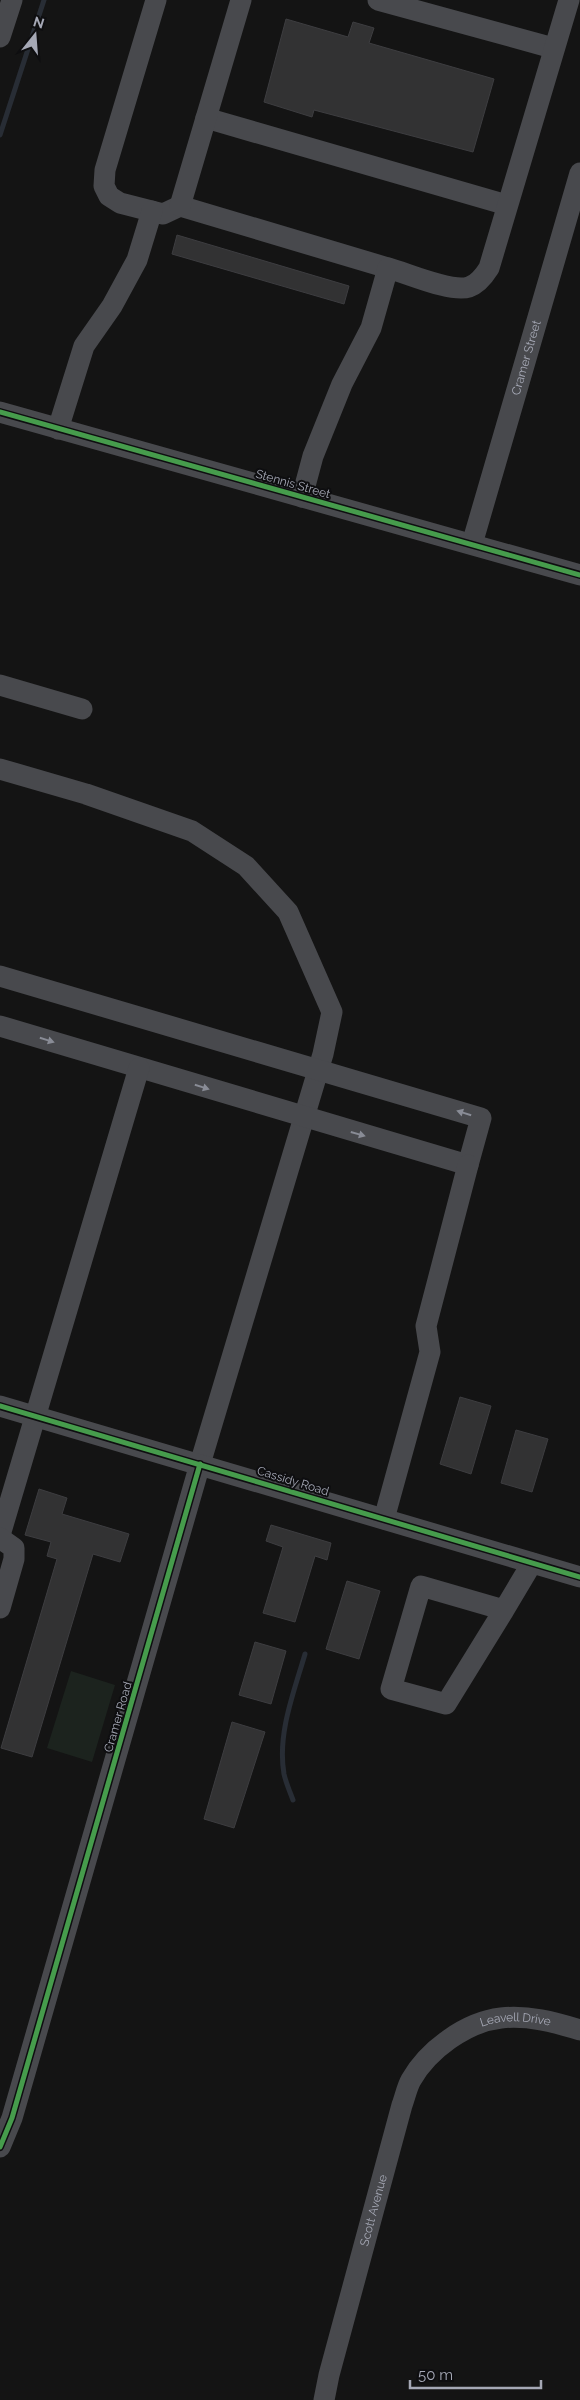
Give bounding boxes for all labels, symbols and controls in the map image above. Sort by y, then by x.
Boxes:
north arrow [10,10,60,60]
text: N [31,13,46,32]
street label: Cramer Street [509,319,544,397]
street label: Stennis Street [254,467,332,501]
one-way arrow [39,1037,54,1045]
one-way arrow [195,1084,210,1092]
one-way arrow [457,1109,472,1117]
one-way arrow [351,1130,366,1138]
street label: Cassidy Road [255,1463,331,1499]
street label: Cramer Road [101,1680,135,1754]
street label: Leavell Drive [478,2010,552,2030]
street label: Scott Avenue [357,2173,390,2248]
scale bar [410,2358,541,2390]
text: 50 m [418,2366,453,2384]

